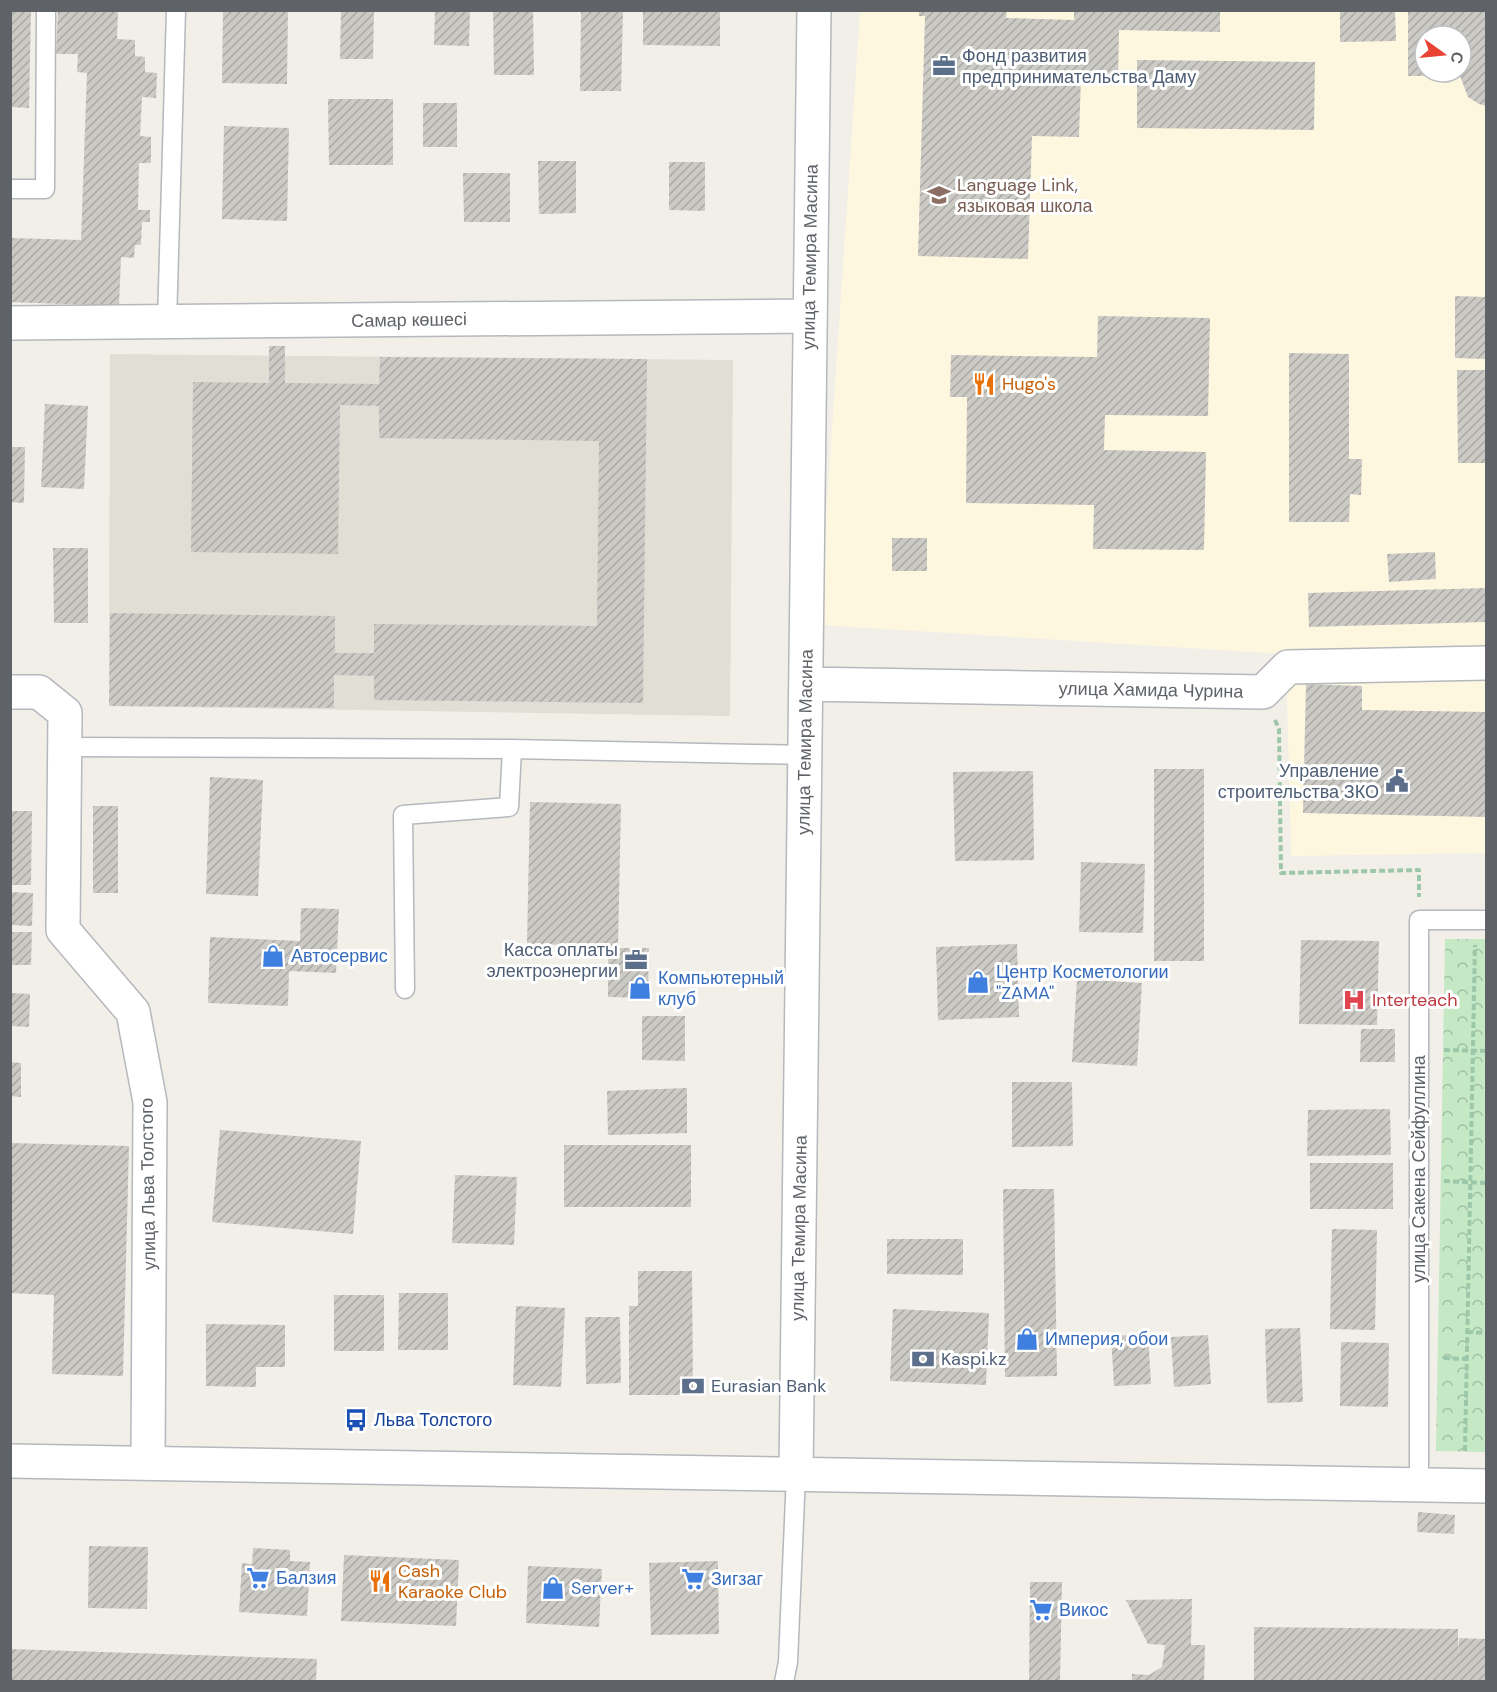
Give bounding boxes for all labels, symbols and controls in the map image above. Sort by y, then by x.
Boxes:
north arrow [1413,24,1473,84]
place label: Фонд развития предпринимательства Даму [962,44,1196,89]
text: С [1445,49,1469,66]
office icon: Фонд развития предпринимательства Даму [931,53,957,79]
street label: улица Темира Масина [796,163,824,350]
place label: Language Link, языковая школа [957,173,1094,218]
school or university icon: Language Link, языковая школа [926,182,952,208]
street label: Самар көшесі [351,307,467,333]
restaurant icon: Hugo's [971,371,997,397]
place label: Hugo's [1002,372,1056,396]
street label: улица Темира Масина [791,648,819,835]
street label: улица Хамида Чурина [1058,676,1245,704]
place label: Управление строительства ЗКО [1218,759,1379,804]
public building icon: Управление строительства ЗКО [1384,768,1410,794]
place label: Касса оплаты электроэнергии [487,938,618,983]
shop icon: Автосервис [260,943,286,969]
place label: Автосервис [291,944,388,968]
office icon: Касса оплаты электроэнергии [623,947,649,973]
place label: Центр Косметологии "ZAMA" [996,960,1169,1005]
place label: Компьютерный клуб [658,966,784,1011]
shop icon: Центр Косметологии "ZAMA" [965,969,991,995]
shop icon: Компьютерный клуб [627,975,653,1001]
hospital icon: Interteach [1341,987,1367,1013]
place label: Interteach [1372,988,1458,1012]
street label: улица Сакена Сейфуллина [1407,1054,1431,1283]
street label: улица Льва Толстого [134,1098,162,1270]
street label: улица Темира Масина [785,1134,813,1321]
shop icon: Империя, обои [1014,1326,1040,1352]
place label: Империя, обои [1045,1327,1168,1351]
bank icon: Kaspi.kz [910,1346,936,1372]
place label: Kaspi.kz [941,1347,1006,1371]
bank icon: Eurasian Bank [680,1373,706,1399]
place label: Eurasian Bank [711,1374,826,1398]
bus stop icon: Льва Толстого [343,1407,369,1433]
place label: Льва Толстого [374,1408,492,1432]
place label: Cash Karaoke Club [398,1559,507,1604]
supermarket icon: Балзия [245,1565,271,1591]
place label: Балзия [276,1566,336,1590]
supermarket icon: Зигзаг [680,1566,706,1592]
place label: Зигзаг [711,1567,764,1591]
restaurant icon: Cash Karaoke Club [367,1568,393,1594]
shop icon: Server+ [540,1575,566,1601]
place label: Server+ [571,1576,634,1600]
supermarket icon: Викос [1028,1597,1054,1623]
place label: Викос [1059,1598,1108,1622]

